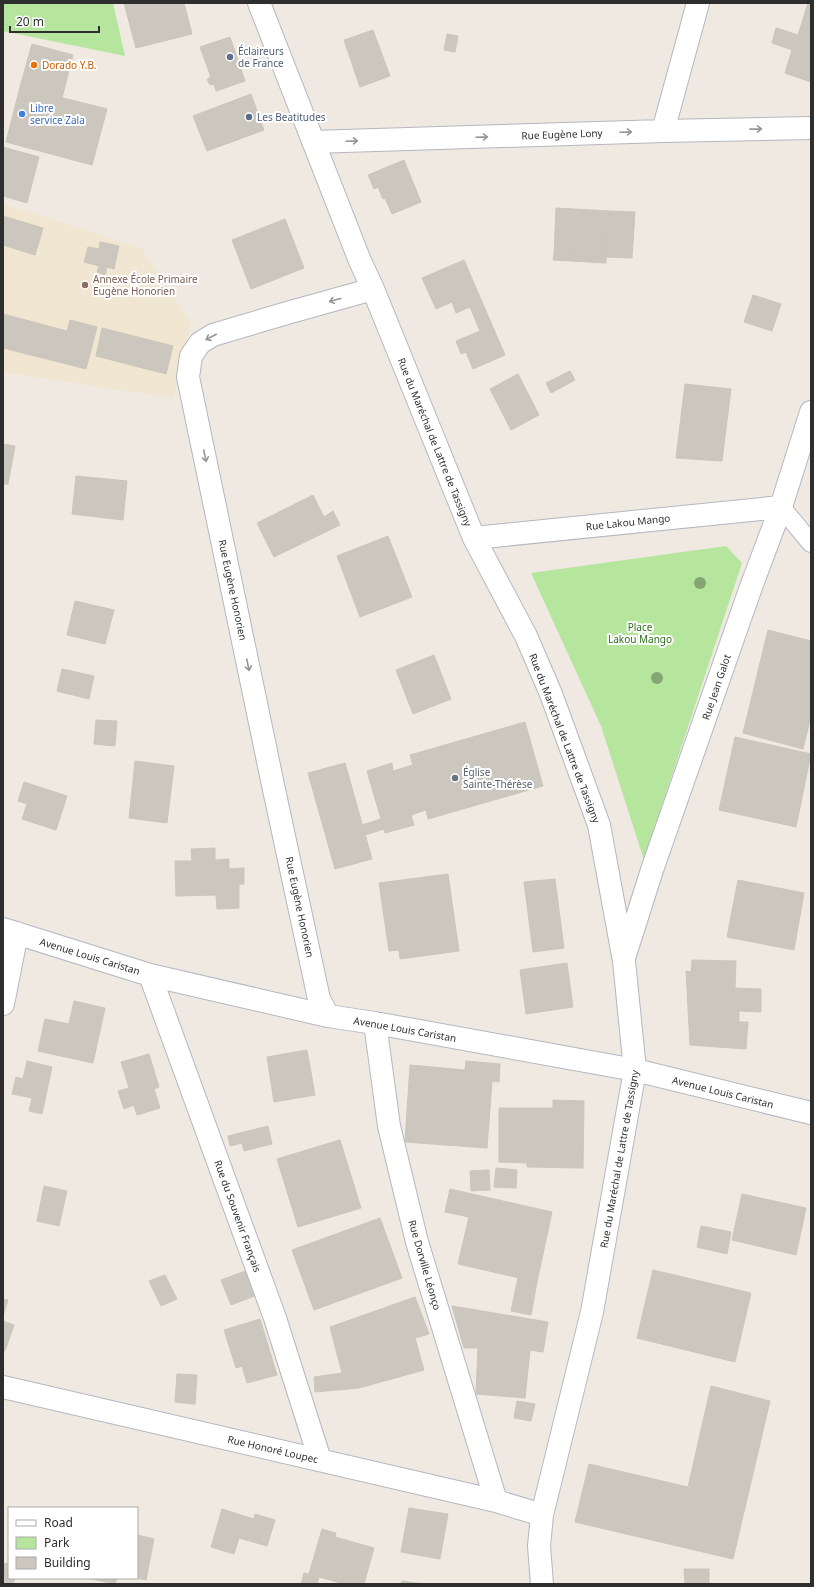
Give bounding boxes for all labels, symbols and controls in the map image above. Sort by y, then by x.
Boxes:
scale bar [10,8,99,34]
text: 20 m [16,13,44,30]
place label: Éclaireurs de France [238,44,284,70]
marker: Éclaireurs de France [225,52,235,62]
place label: Dorado Y.B. [42,58,97,72]
marker: Dorado Y.B. [29,60,39,70]
place label: Libre service Zala [30,101,85,127]
marker: Libre service Zala [17,109,27,119]
place label: Les Beatitudes [257,110,326,124]
marker: Les Beatitudes [244,112,254,122]
one-way arrow [749,125,762,133]
street label: Rue Eugène Lony [521,126,604,142]
one-way arrow [619,129,632,136]
one-way arrow [475,133,488,141]
one-way arrow [345,137,358,145]
place label: Annexe École Primaire Eugène Honorien [93,272,198,298]
marker: Annexe École Primaire Eugène Honorien [80,280,90,290]
one-way arrow [329,296,342,304]
one-way arrow [205,334,217,341]
street label: Rue du Maréchal de Lattre de Tassigny [395,356,476,529]
one-way arrow [201,449,209,462]
street label: Rue Lakou Mango [585,511,671,533]
street label: Rue Eugène Honorien [215,538,251,642]
park label: Place Lakou Mango [608,620,672,646]
street label: Rue du Maréchal de Lattre de Tassigny [526,651,604,826]
street label: Rue Jean Galot [698,652,734,722]
one-way arrow [245,659,253,672]
place label: Église Sainte-Thérèse [463,765,533,791]
marker: Église Sainte-Thérèse [450,773,460,783]
street label: Rue Eugène Honorien [282,855,318,959]
street label: Avenue Louis Caristan [38,934,142,978]
street label: Avenue Louis Caristan [353,1013,457,1045]
street label: Rue du Maréchal de Lattre de Tassigny [596,1068,642,1249]
street label: Avenue Louis Caristan [671,1073,775,1111]
street label: Rue du Souvenir Français [211,1158,265,1274]
street label: Rue Dorville Léonço [405,1218,445,1312]
street label: Rue Honoré Loupec [226,1432,320,1466]
legend [8,1507,138,1579]
text: Road [44,1514,73,1531]
text: Park [44,1534,70,1551]
text: Building [44,1554,91,1571]

